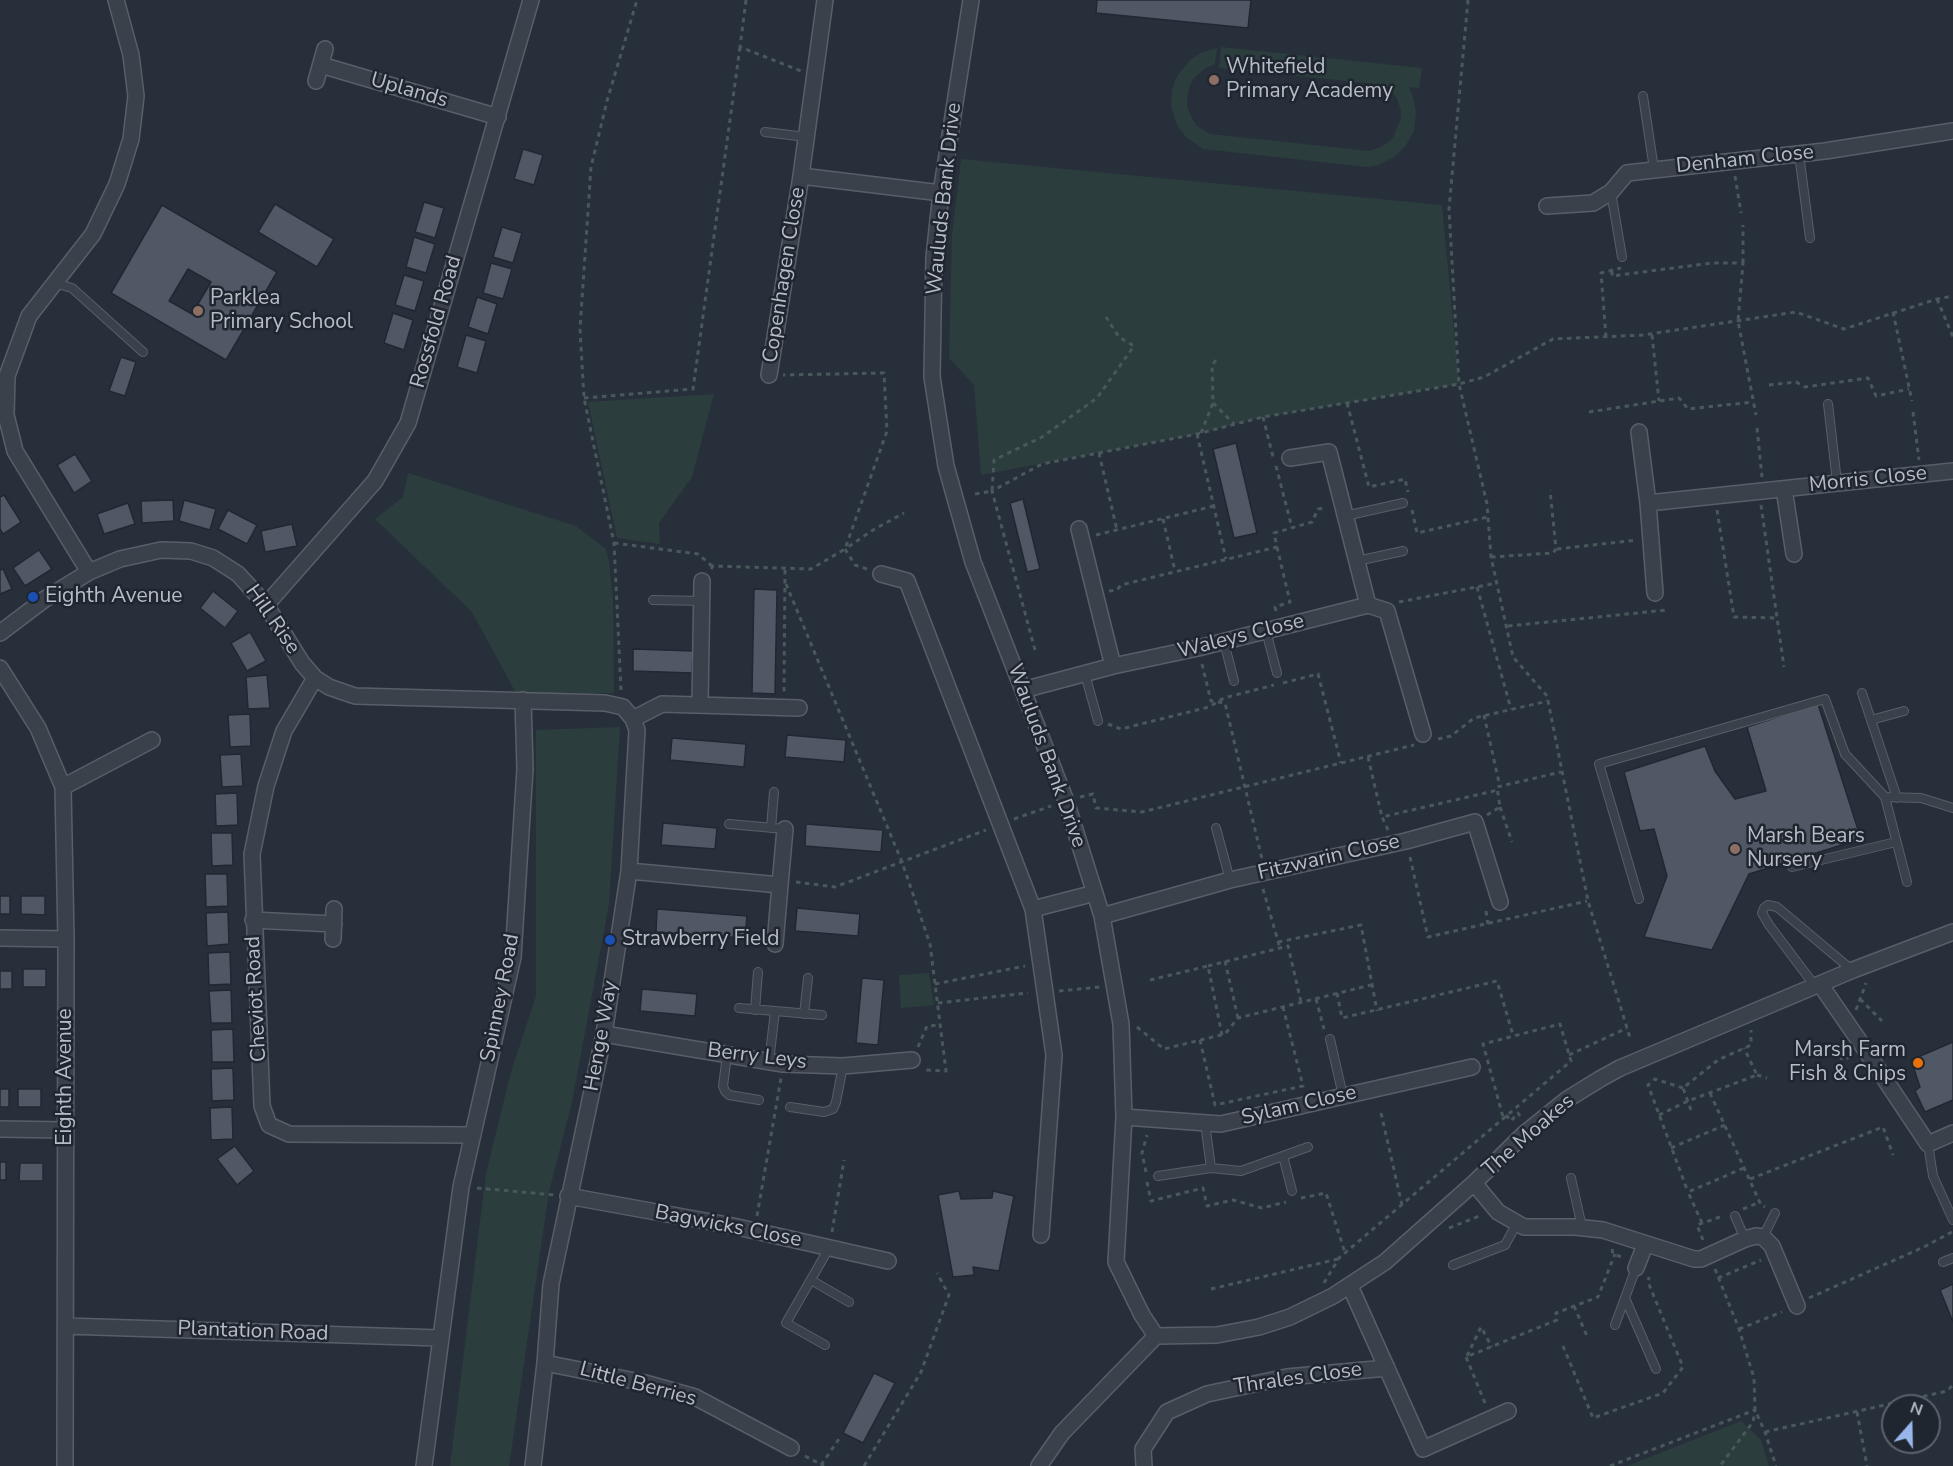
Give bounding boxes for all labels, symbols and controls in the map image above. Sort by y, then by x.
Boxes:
place label: Whitefield Primary Academy [1226,55,1393,105]
street label: Uplands [367,68,451,114]
marker: Whitefield Primary Academy [1207,73,1221,87]
street label: Wauluds Bank Drive [922,101,968,297]
street label: Denham Close [1675,140,1815,180]
street label: Copenhagen Close [759,185,811,365]
street label: Rossfold Road [406,253,468,391]
place label: Parklea Primary School [210,286,353,336]
marker: Parklea Primary School [191,304,205,318]
street label: Morris Close [1808,461,1928,499]
street label: Hill Rise [239,580,305,660]
place label: Eighth Avenue [45,584,182,610]
marker: Eighth Avenue [26,590,40,604]
street label: Waleys Close [1175,609,1307,665]
street label: Wauluds Bank Drive [1001,661,1091,851]
place label: Marsh Bears Nursery [1747,824,1865,874]
street label: Fitzwarin Close [1256,829,1402,887]
marker: Marsh Bears Nursery [1728,842,1742,856]
place label: Strawberry Field [622,927,780,953]
street label: Spinney Road [476,932,526,1064]
marker: Strawberry Field [603,933,617,947]
street label: Cheviot Road [241,935,273,1063]
street label: Henge Way [580,979,624,1093]
street label: Eighth Avenue [53,1008,79,1146]
street label: Berry Leys [706,1038,808,1076]
place label: Marsh Farm Fish & Chips [1789,1038,1906,1088]
marker: Marsh Farm Fish & Chips [1911,1056,1925,1070]
street label: Sylam Close [1239,1081,1359,1131]
street label: The Moakes [1478,1089,1580,1183]
street label: Bagwicks Close [653,1200,803,1254]
street label: Plantation Road [177,1317,329,1347]
street label: Little Berries [577,1357,699,1413]
street label: Thrales Close [1232,1358,1364,1400]
north arrow [1881,1394,1941,1454]
text: N [1907,1397,1926,1421]

